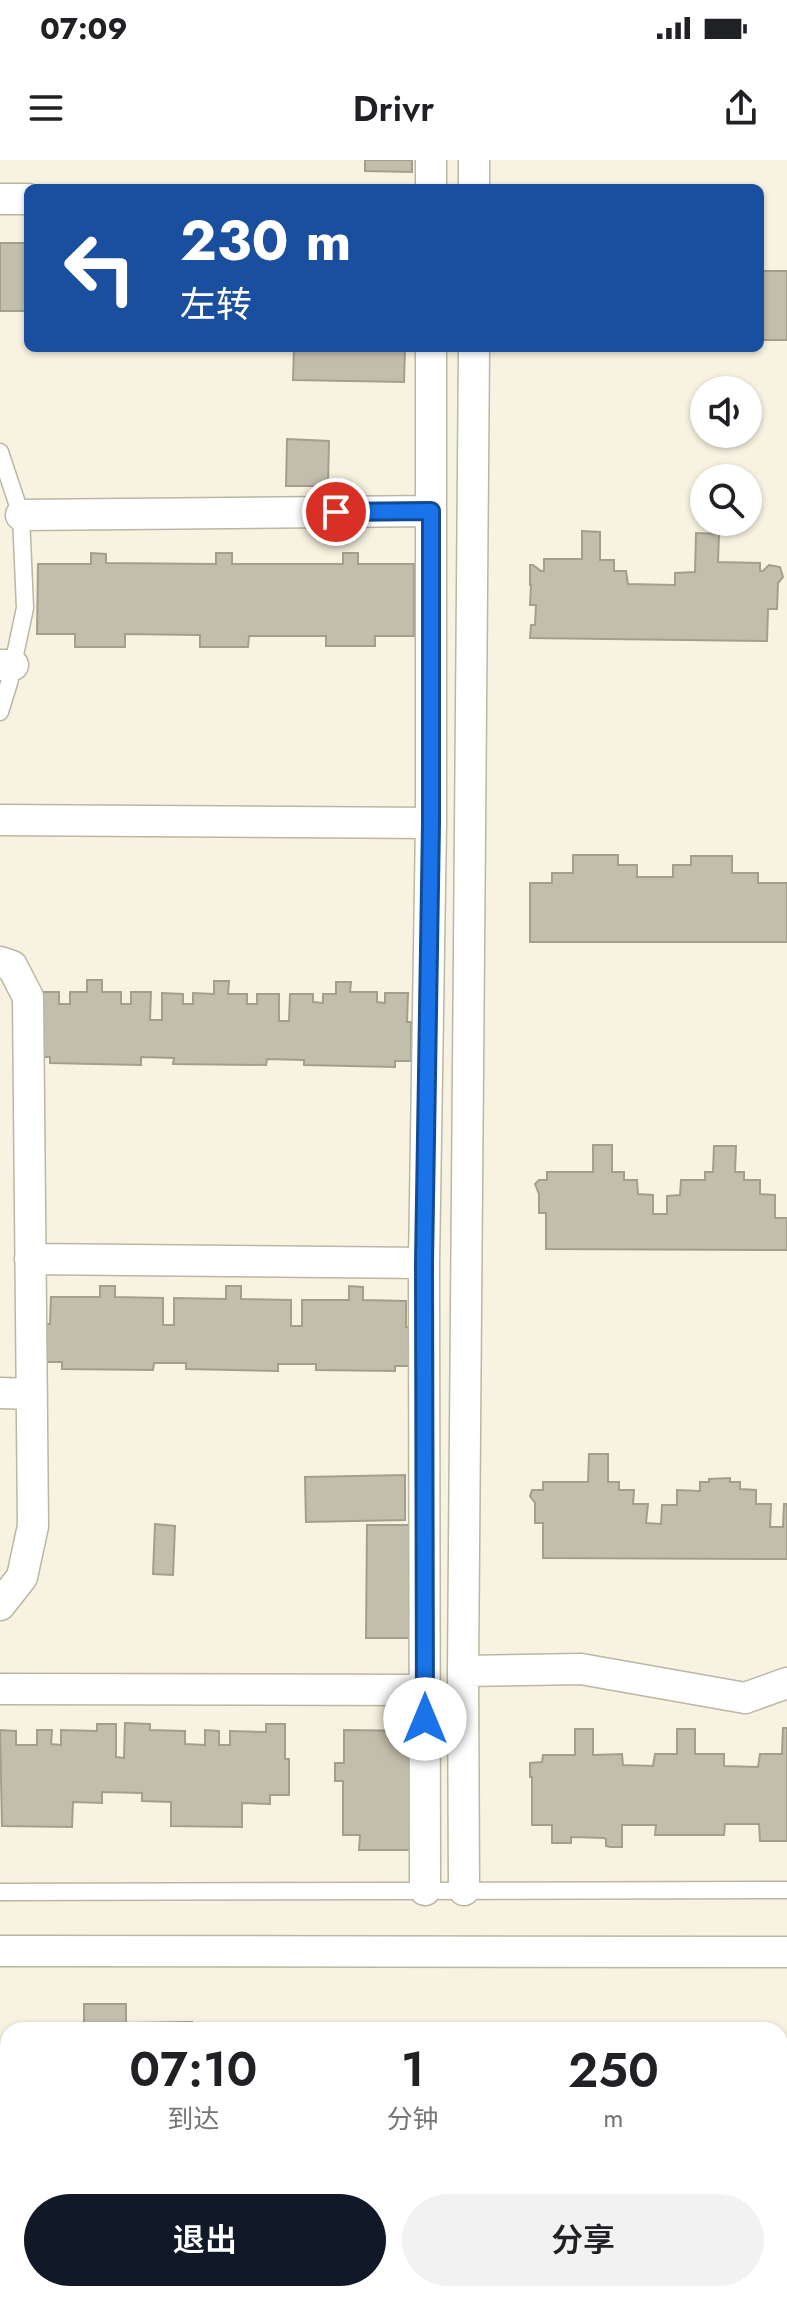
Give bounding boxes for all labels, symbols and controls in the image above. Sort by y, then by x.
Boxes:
text: 07:09 [40,7,128,50]
text: Drivr [353,82,434,134]
icon: menu [24,86,68,130]
icon: share [719,86,763,130]
text: 230 m [180,200,351,281]
icon: left [48,216,152,320]
text: 左转 [180,278,252,330]
map controls [690,376,762,536]
button: sound [690,376,762,448]
button: search [690,464,762,536]
pin [302,478,370,546]
icon: arrive [314,490,358,534]
position arrow [383,1677,467,1761]
text: 07:10 [129,2035,257,2104]
text: 1 [401,2035,424,2104]
text: 250 [568,2036,659,2105]
text: m [603,2099,623,2137]
text: 到达 [167,2100,219,2138]
text: 分钟 [387,2100,439,2138]
button: 退出 [24,2194,386,2286]
button: 分享 [402,2194,764,2286]

